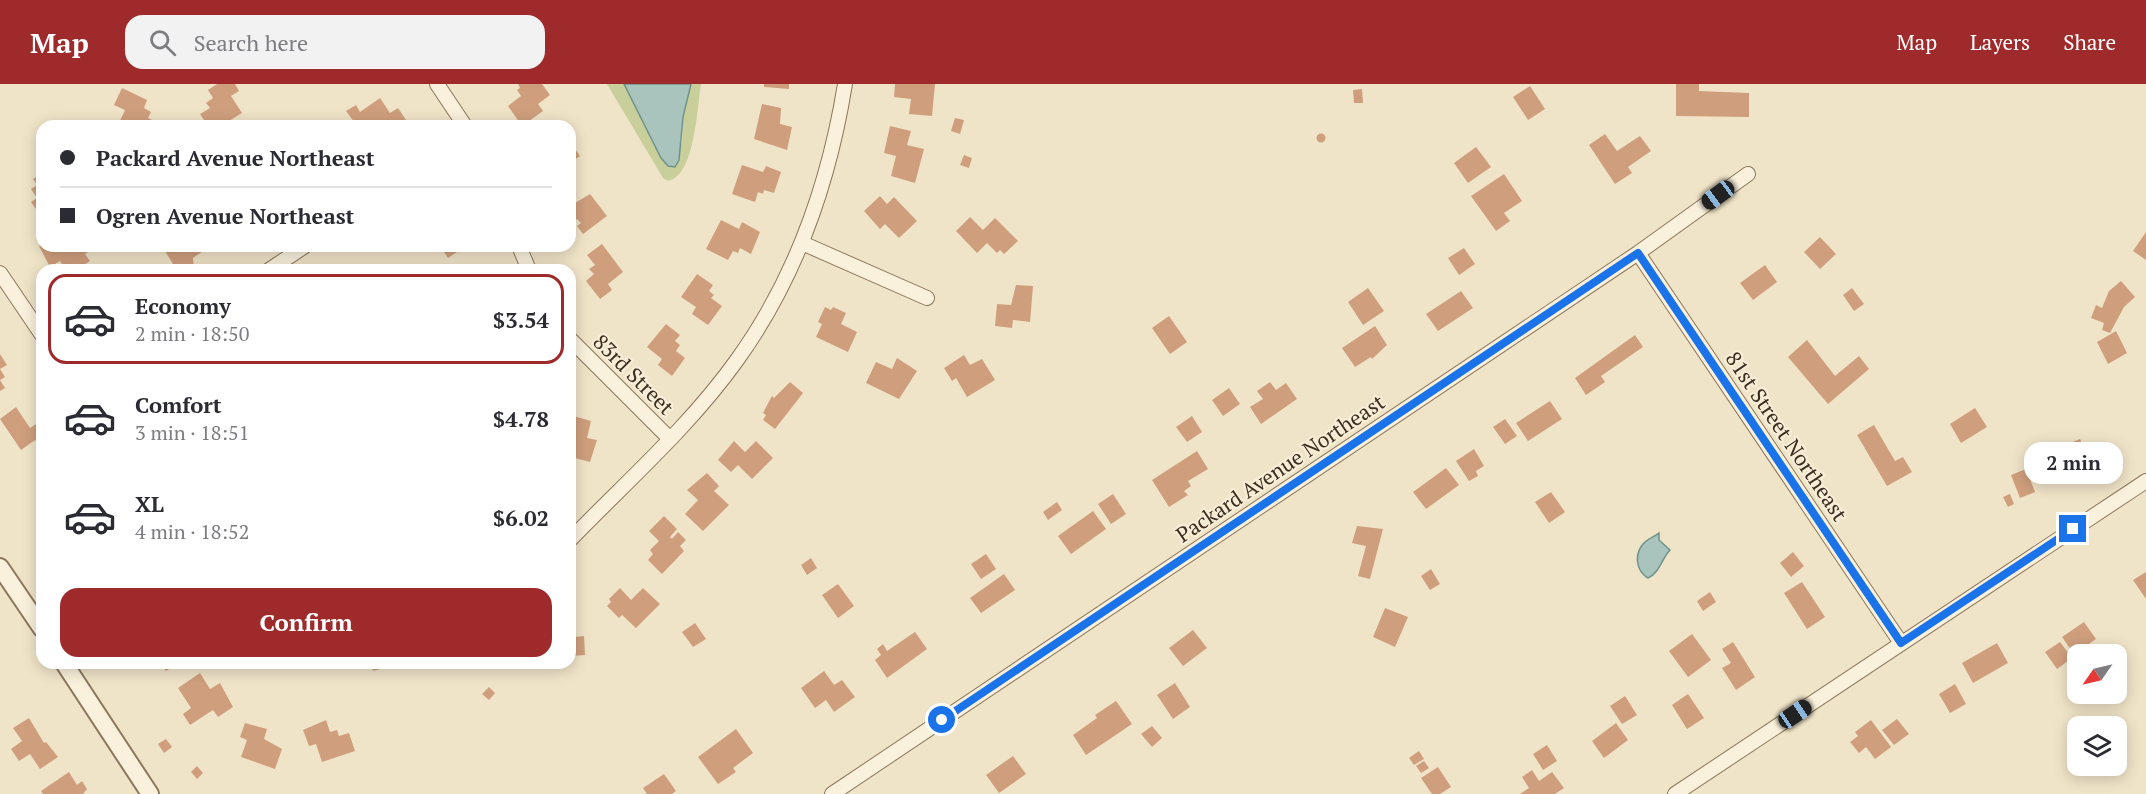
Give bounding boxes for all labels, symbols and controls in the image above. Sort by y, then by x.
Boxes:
search box [125,15,545,69]
text: Map [30,24,89,61]
icon: search [146,26,179,59]
text: Search here [194,28,308,57]
text: Map [1896,28,1937,56]
text: Layers [1970,28,2030,56]
text: Share [2063,28,2116,56]
text: Packard Avenue Northeast [96,143,375,172]
car [1698,177,1738,213]
text: Ogren Avenue Northeast [96,201,354,230]
text: Economy [135,291,231,320]
icon: car [63,292,117,346]
text: $3.54 [493,305,549,334]
text: 2 min · 18:50 [135,320,249,347]
street label: 83rd Street [588,328,681,421]
street label: 81st Street Northeast [1720,346,1854,526]
street label: Packard Avenue Northeast [1170,388,1390,548]
text: Comfort [135,390,221,419]
icon: car [63,391,117,445]
text: $4.78 [493,404,549,433]
text: 3 min · 18:51 [135,419,249,446]
callout: 2 min [2024,442,2122,484]
text: 2 min [2046,449,2101,476]
text: XL [135,489,164,518]
icon: car [63,490,117,544]
text: $6.02 [493,503,549,532]
route end [2059,515,2086,542]
text: 4 min · 18:52 [135,518,249,545]
button: Confirm [60,588,552,657]
north arrow [2067,644,2127,704]
map controls [2067,644,2127,776]
car [1775,696,1815,732]
route start [928,706,955,733]
button: layers [2067,716,2127,776]

